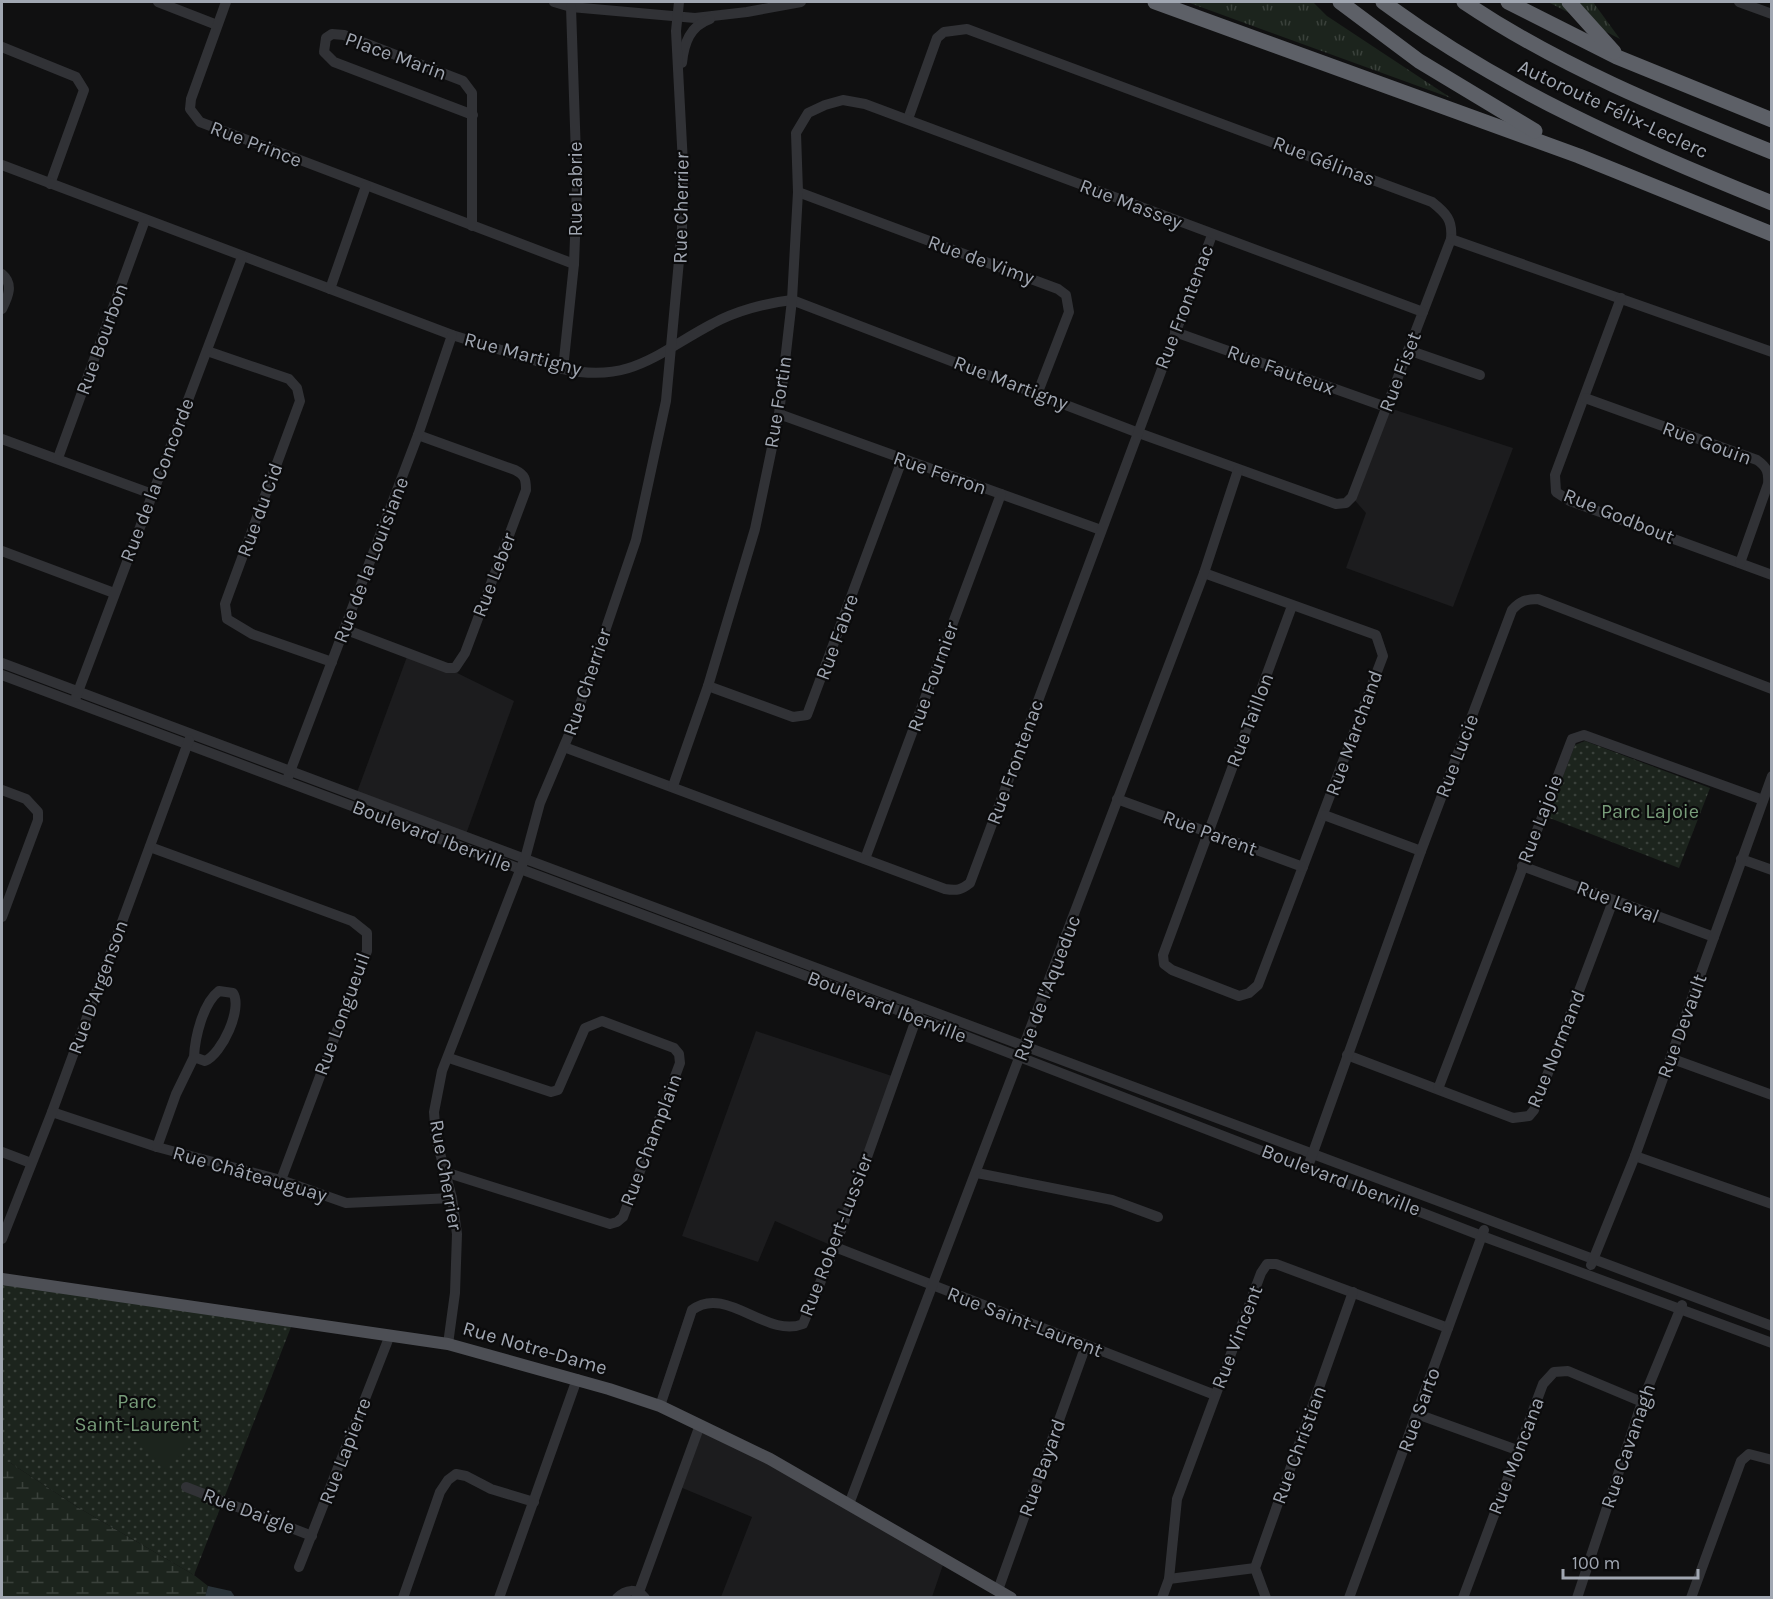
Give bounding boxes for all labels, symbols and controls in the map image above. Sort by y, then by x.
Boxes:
street label: Place Marin [342,27,450,85]
street label: Autoroute Félix-Leclerc [1514,55,1712,163]
street label: Rue Prince [207,116,305,172]
street label: Rue Gélinas [1270,131,1378,191]
street label: Rue Labrie [564,141,587,237]
street label: Rue Cherrier [669,151,693,264]
street label: Rue Massey [1076,174,1186,234]
street label: Rue de Vimy [925,230,1037,290]
street label: Rue Frontenac [1150,242,1218,372]
street label: Rue Bourbon [71,280,133,398]
street label: Rue Martigny [462,327,584,381]
street label: Rue Fiset [1374,328,1426,415]
street label: Rue Fauteux [1224,340,1338,400]
street label: Rue Martigny [951,351,1071,415]
street label: Rue Fortin [759,354,797,450]
street label: Rue de la Concorde [115,395,199,565]
street label: Rue Gouin [1659,416,1755,470]
street label: Rue Ferron [890,446,990,500]
street label: Rue du Cid [232,460,288,560]
street label: Rue de la Louisiane [329,474,413,646]
street label: Rue Godbout [1560,483,1678,549]
street label: Rue Leber [467,529,521,620]
street label: Rue Fabre [811,591,863,683]
street label: Rue Fournier [903,618,964,735]
street label: Rue Cherrier [558,625,616,739]
street label: Rue Marchand [1321,667,1387,799]
street label: Rue Taillon [1222,670,1278,770]
street label: Rue Frontenac [982,696,1048,828]
street label: Rue Lucie [1431,711,1483,801]
street label: Rue Lajoie [1513,771,1567,867]
street label: Boulevard Iberville [349,795,515,877]
park label: Parc Lajoie [1601,800,1699,823]
street label: Rue Parent [1160,805,1261,861]
street label: Rue Laval [1574,876,1662,928]
street label: Rue de l'Aqueduc [1009,912,1085,1064]
street label: Rue D'Argenson [63,917,133,1057]
street label: Rue Longueuil [309,949,375,1079]
street label: Boulevard Iberville [804,966,970,1048]
street label: Rue Devault [1653,970,1712,1081]
street label: Rue Normand [1522,987,1590,1111]
street label: Rue Champlain [615,1071,687,1209]
street label: Rue Cherrier [425,1118,467,1233]
street label: Boulevard Iberville [1258,1139,1424,1221]
street label: Rue Châteauguay [170,1141,330,1207]
street label: Rue Robert-Lussier [794,1150,878,1320]
street label: Rue Saint-Laurent [944,1282,1106,1362]
street label: Rue Vincent [1207,1282,1267,1392]
street label: Rue Notre-Dame [460,1316,610,1380]
street label: Rue Sarto [1393,1365,1445,1455]
street label: Rue Cavanagh [1596,1381,1660,1511]
street label: Rue Christian [1267,1383,1331,1507]
park label: Parc Saint-Laurent [74,1390,200,1436]
street label: Rue Lapierre [314,1394,376,1508]
street label: Rue Moncana [1483,1394,1549,1518]
street label: Rue Bayard [1014,1416,1070,1520]
street label: Rue Daigle [200,1483,298,1539]
scale bar [1563,1542,1698,1580]
text: 100 m [1572,1552,1620,1574]

